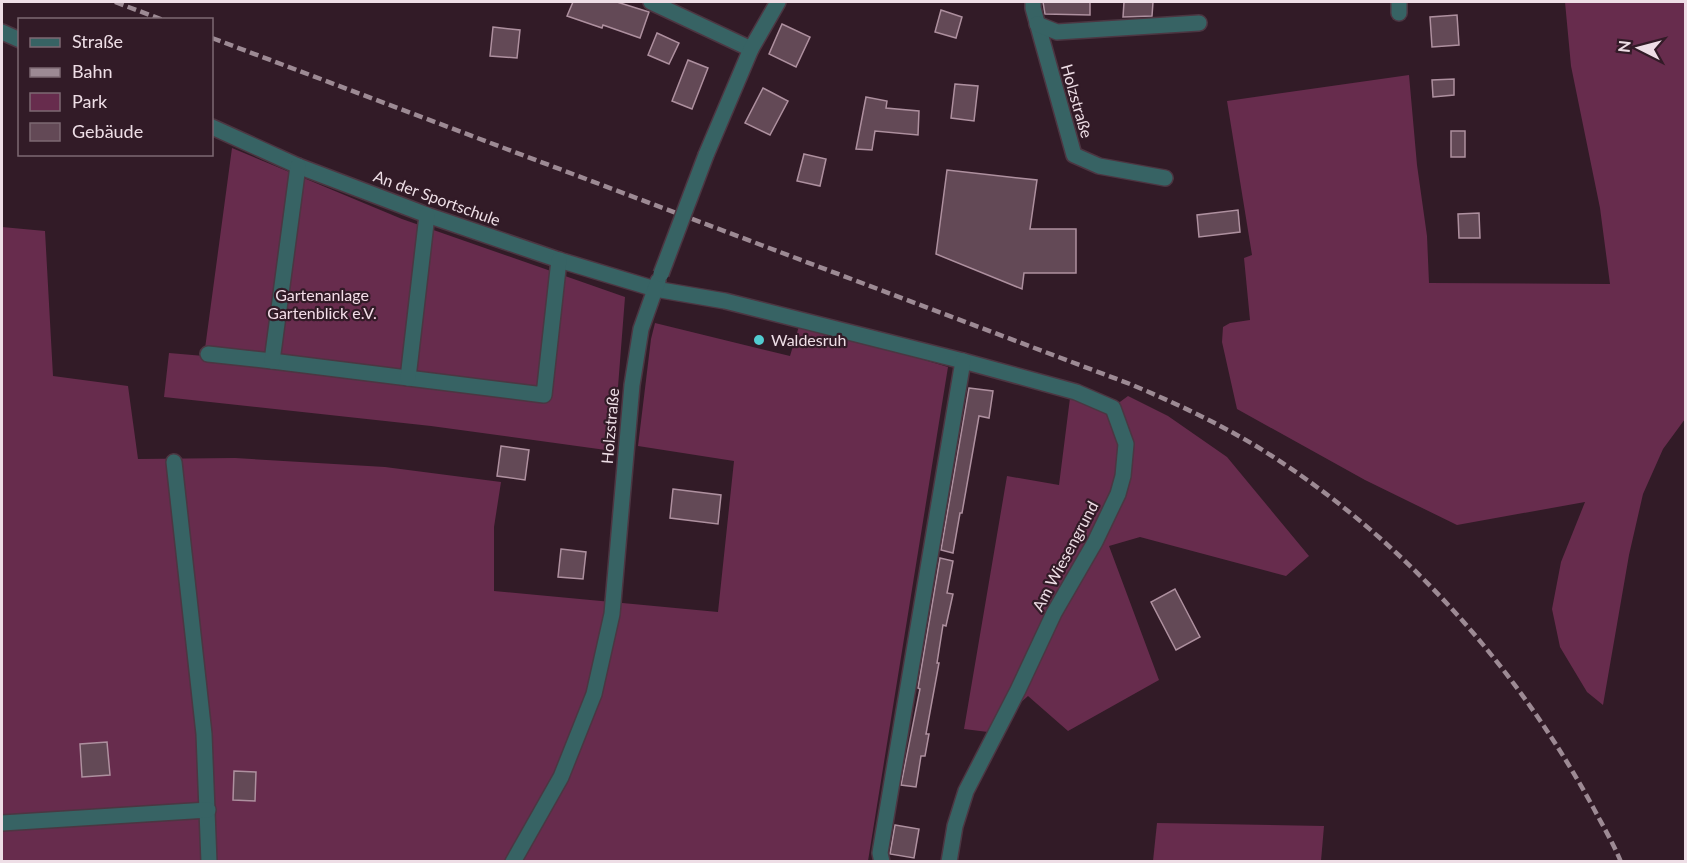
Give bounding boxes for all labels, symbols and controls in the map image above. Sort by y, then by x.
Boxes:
legend [18,18,213,156]
north arrow [1609,18,1669,78]
text: Straße [72,30,123,52]
text: N [1613,39,1634,54]
text: Bahn [72,60,113,82]
street label: Holzstraße [1058,62,1097,140]
text: Park [72,90,108,112]
text: Gebäude [72,120,143,142]
street label: An der Sportschule [371,166,503,229]
park label: Gartenanlage Gartenblick e.V. [267,285,377,322]
place label: Waldesruh [771,330,846,349]
marker: Waldesruh [752,333,766,347]
street label: Holzstraße [597,387,622,465]
street label: Am Wiesengrund [1028,497,1102,614]

